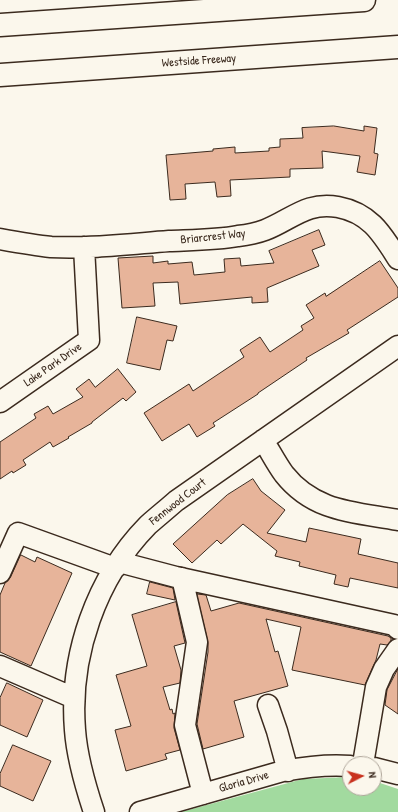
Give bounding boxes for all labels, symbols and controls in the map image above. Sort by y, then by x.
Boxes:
street label: Westside Freeway [161,51,237,71]
street label: Briarcrest Way [180,226,246,248]
street label: Lake Park Drive [21,340,85,390]
street label: Fennwood Court [147,475,209,529]
north arrow [342,756,382,796]
street label: Gloria Drive [217,768,271,796]
text: N [366,771,380,778]

